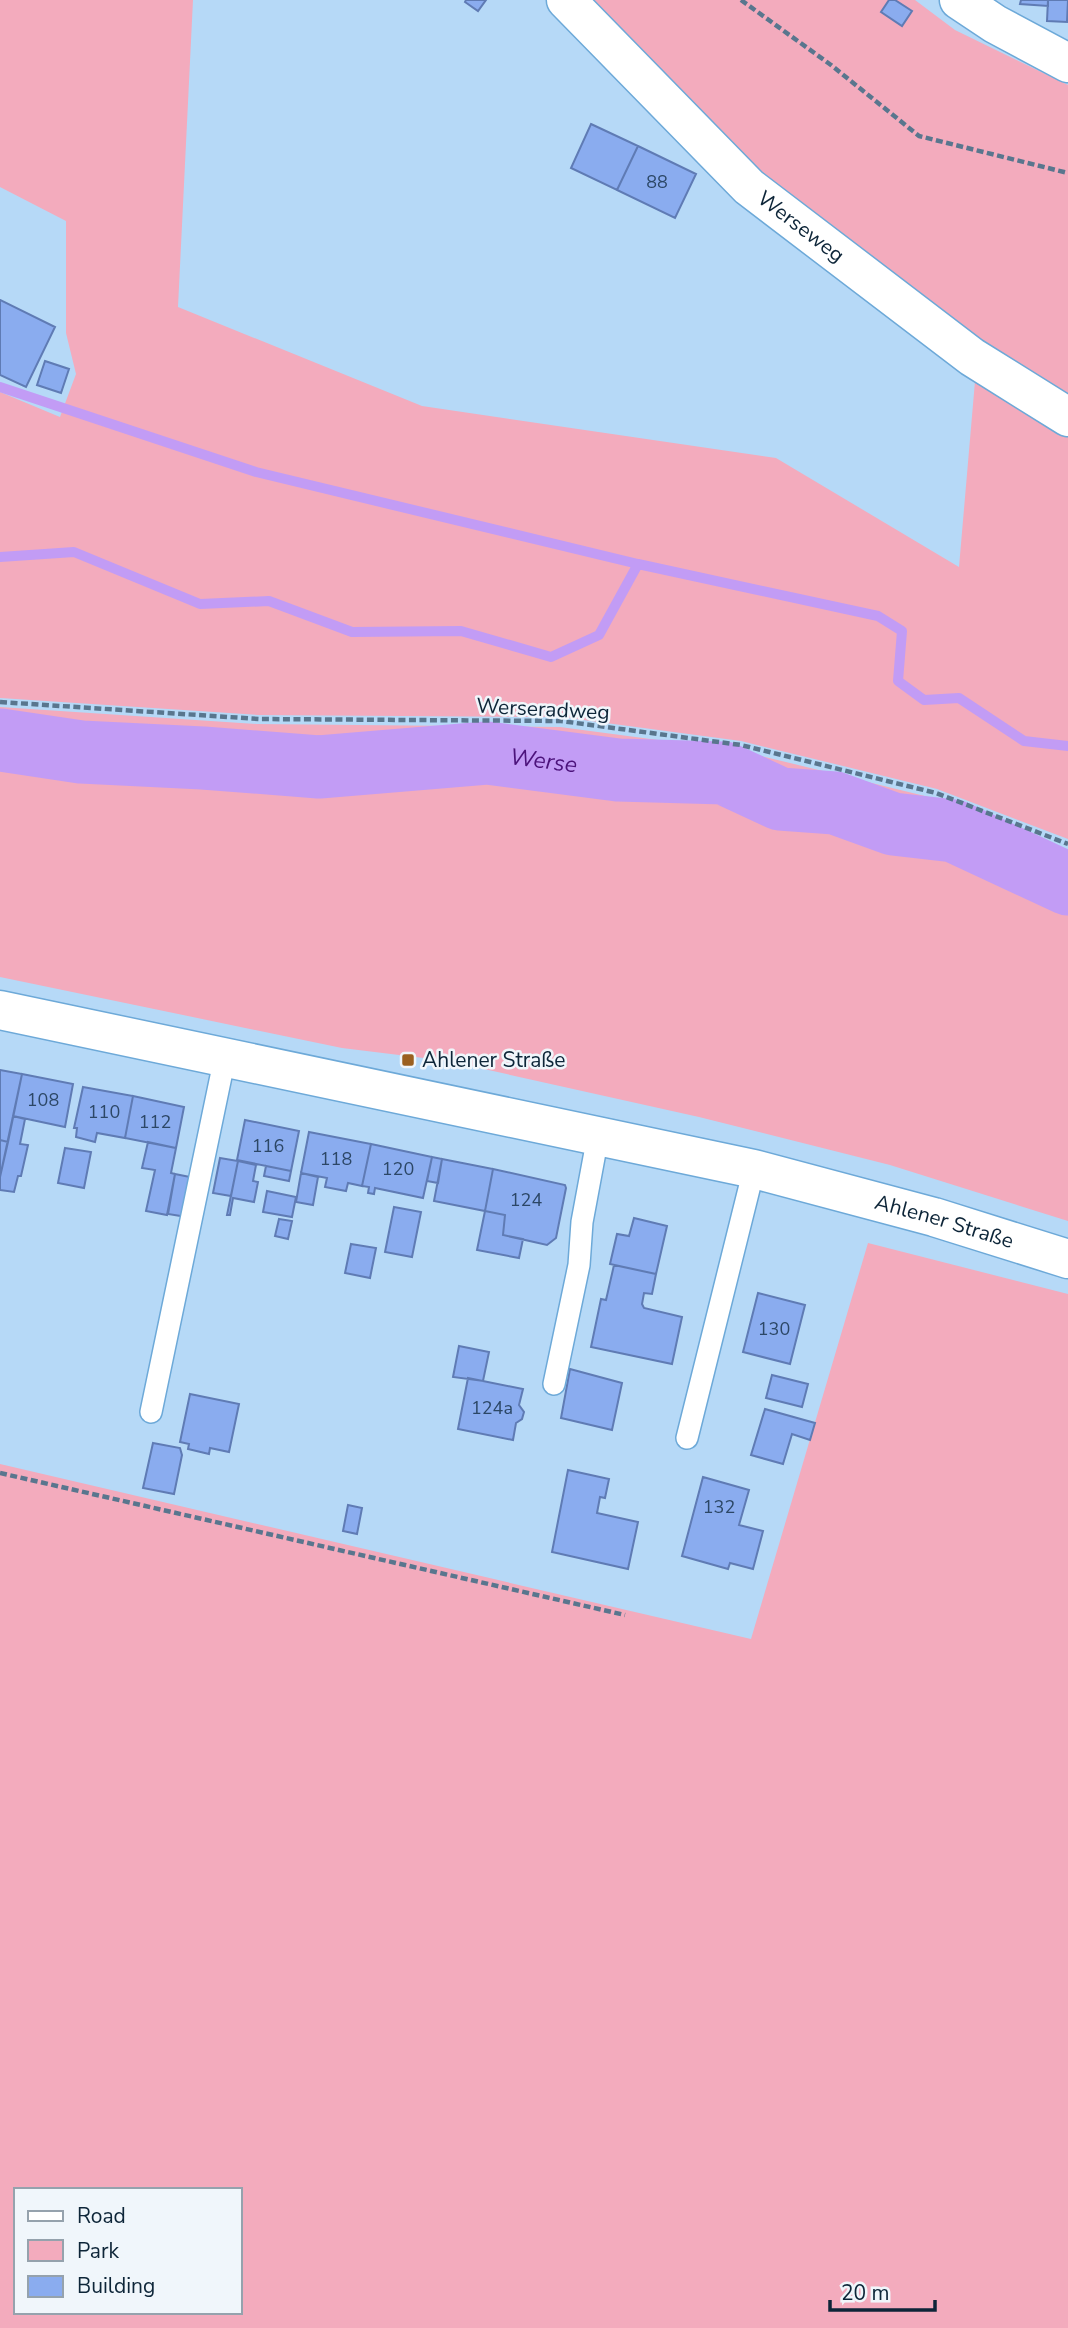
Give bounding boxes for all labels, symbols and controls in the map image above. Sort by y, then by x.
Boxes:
house number: 88 [646,170,668,194]
street label: Werseweg [752,184,850,269]
street label: Werseradweg [476,692,610,726]
water label: Werse [508,741,579,781]
place label: Ahlener Straße [422,1046,565,1074]
marker: Ahlener Straße [400,1052,416,1068]
house number: 108 [27,1088,59,1112]
house number: 110 [88,1100,120,1124]
house number: 112 [139,1110,171,1134]
house number: 116 [252,1134,284,1158]
house number: 118 [320,1147,352,1171]
house number: 120 [382,1157,414,1181]
house number: 124 [510,1188,542,1212]
street label: Ahlener Straße [872,1188,1017,1255]
house number: 130 [758,1317,790,1341]
house number: 124a [471,1396,513,1420]
house number: 132 [703,1495,735,1519]
legend [14,2188,242,2314]
text: Road [77,2202,126,2230]
text: Park [77,2237,119,2265]
scale bar [830,2268,935,2312]
text: Building [77,2272,155,2300]
text: 20 m [841,2279,890,2307]

